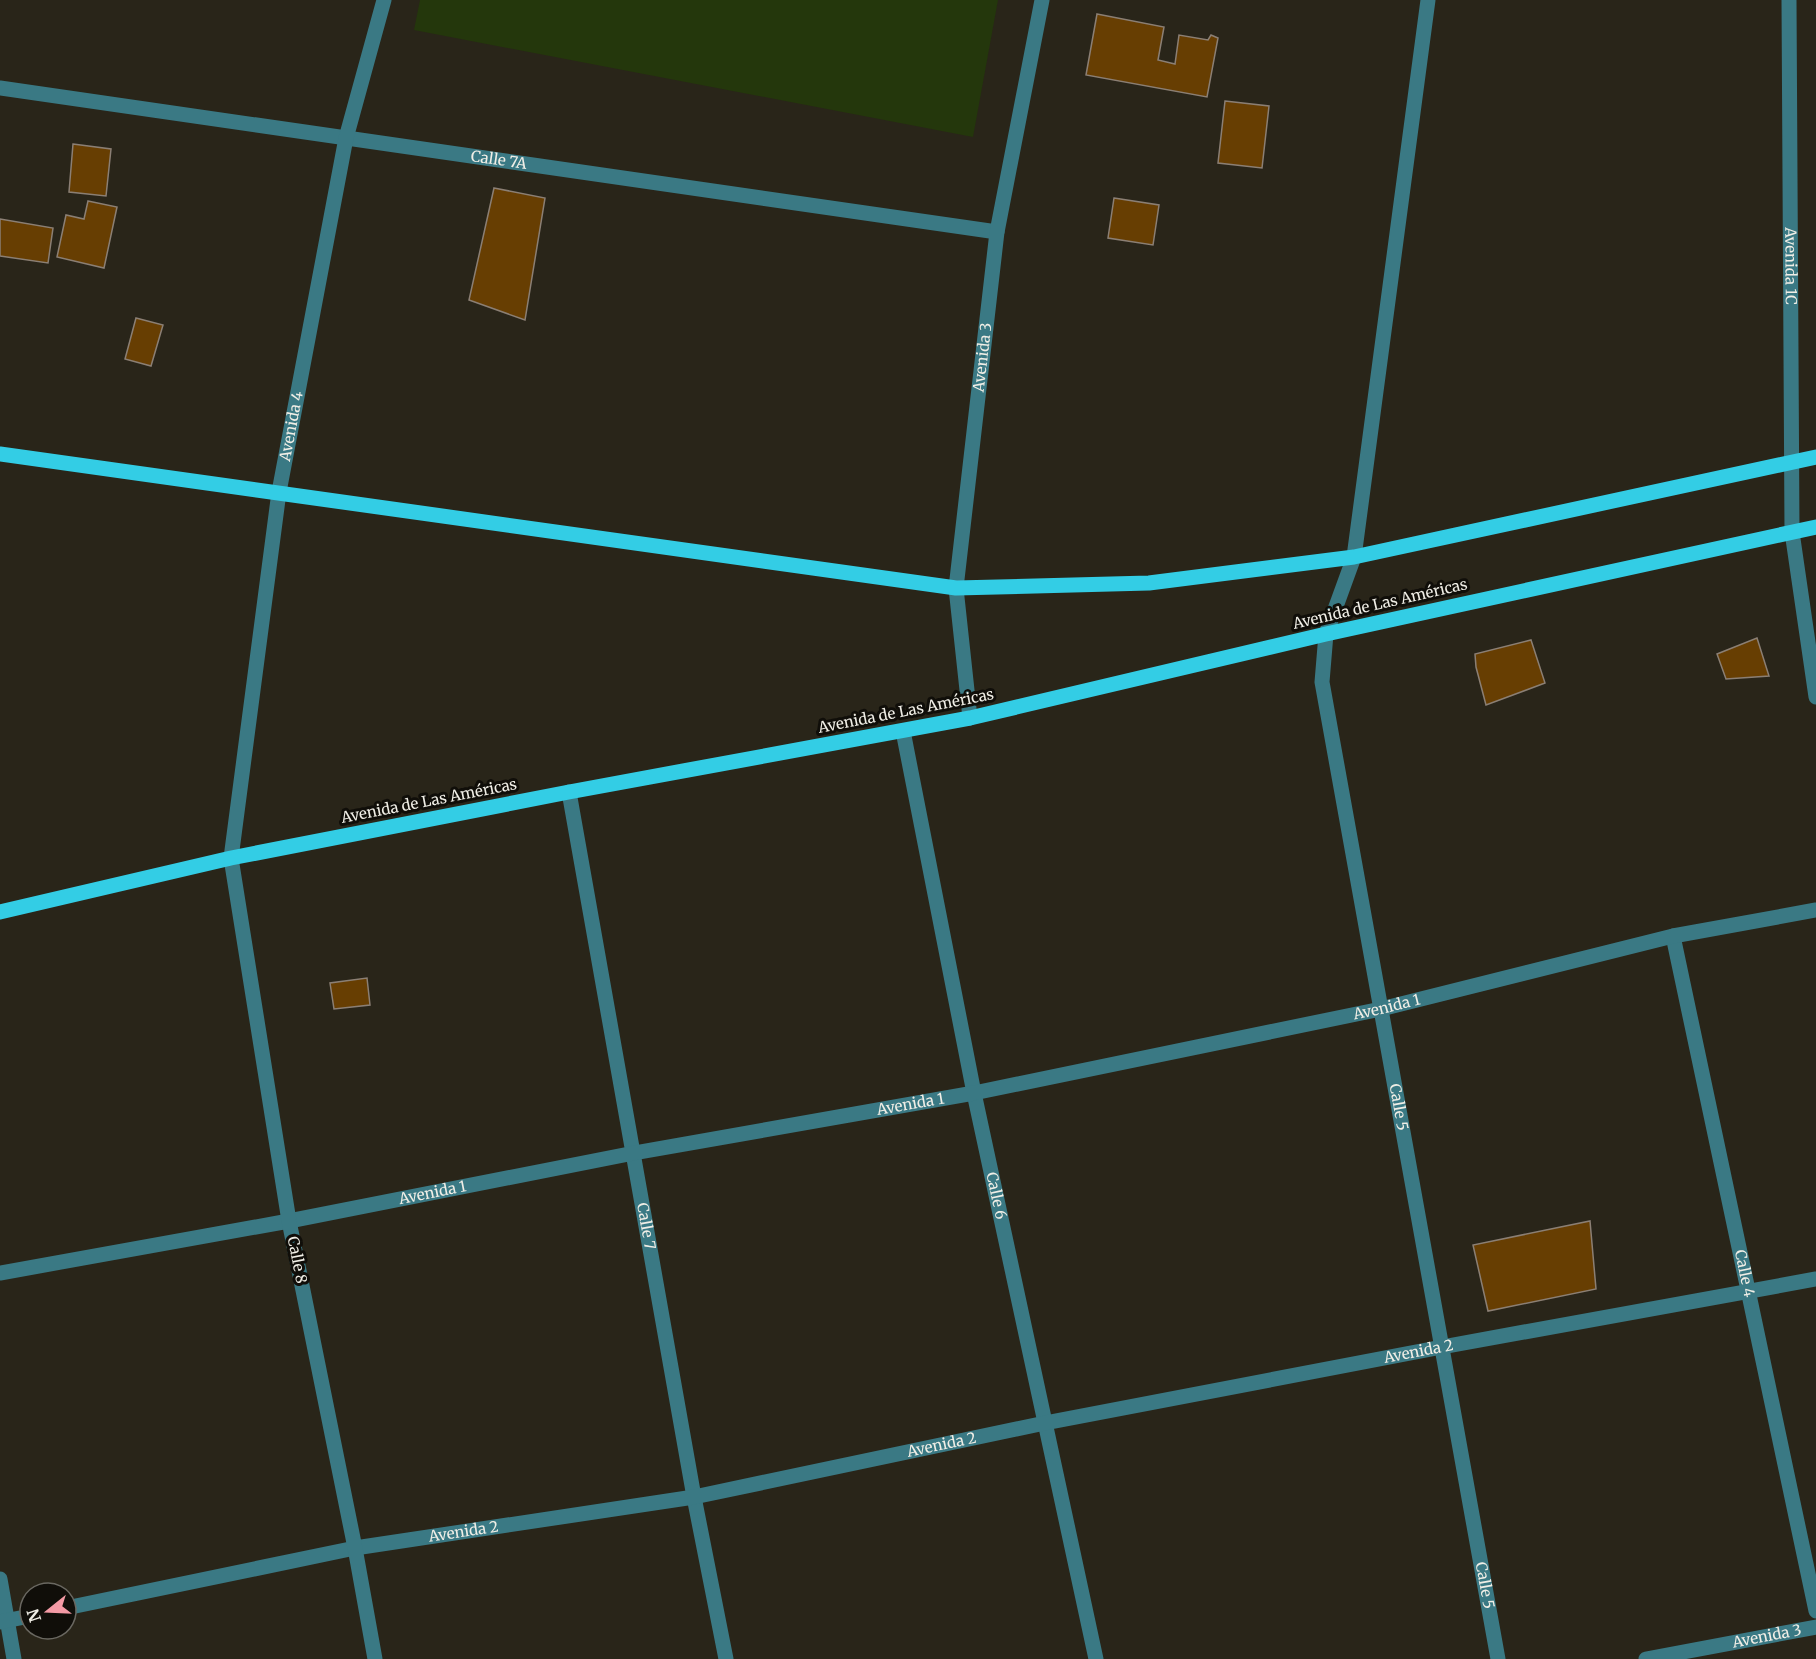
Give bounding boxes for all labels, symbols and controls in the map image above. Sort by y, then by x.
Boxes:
street label: Calle 7A [470,146,529,173]
street label: Avenida 1C [1781,226,1801,305]
street label: Avenida 3 [969,321,996,394]
street label: Avenida 4 [275,390,307,464]
street label: Avenida de Las Américas [1290,574,1469,633]
street label: Avenida de Las Américas [815,684,995,737]
street label: Avenida de Las Américas [338,774,518,827]
street label: Avenida 1 [1350,990,1422,1024]
street label: Calle 5 [1386,1082,1413,1132]
street label: Avenida 1 [874,1088,946,1119]
street label: Calle 6 [982,1170,1011,1221]
street label: Avenida 1 [396,1176,468,1208]
street label: Calle 7 [633,1201,660,1252]
street label: Calle 8 [284,1235,311,1285]
street label: Calle 4 [1731,1248,1759,1299]
street label: Avenida 2 [1381,1335,1455,1367]
street label: Avenida 2 [904,1428,978,1461]
street label: Avenida 2 [426,1517,500,1546]
street label: Calle 5 [1472,1560,1499,1610]
north arrow [18,1581,78,1641]
text: N [22,1606,45,1625]
street label: Avenida 3 [1730,1620,1803,1652]

